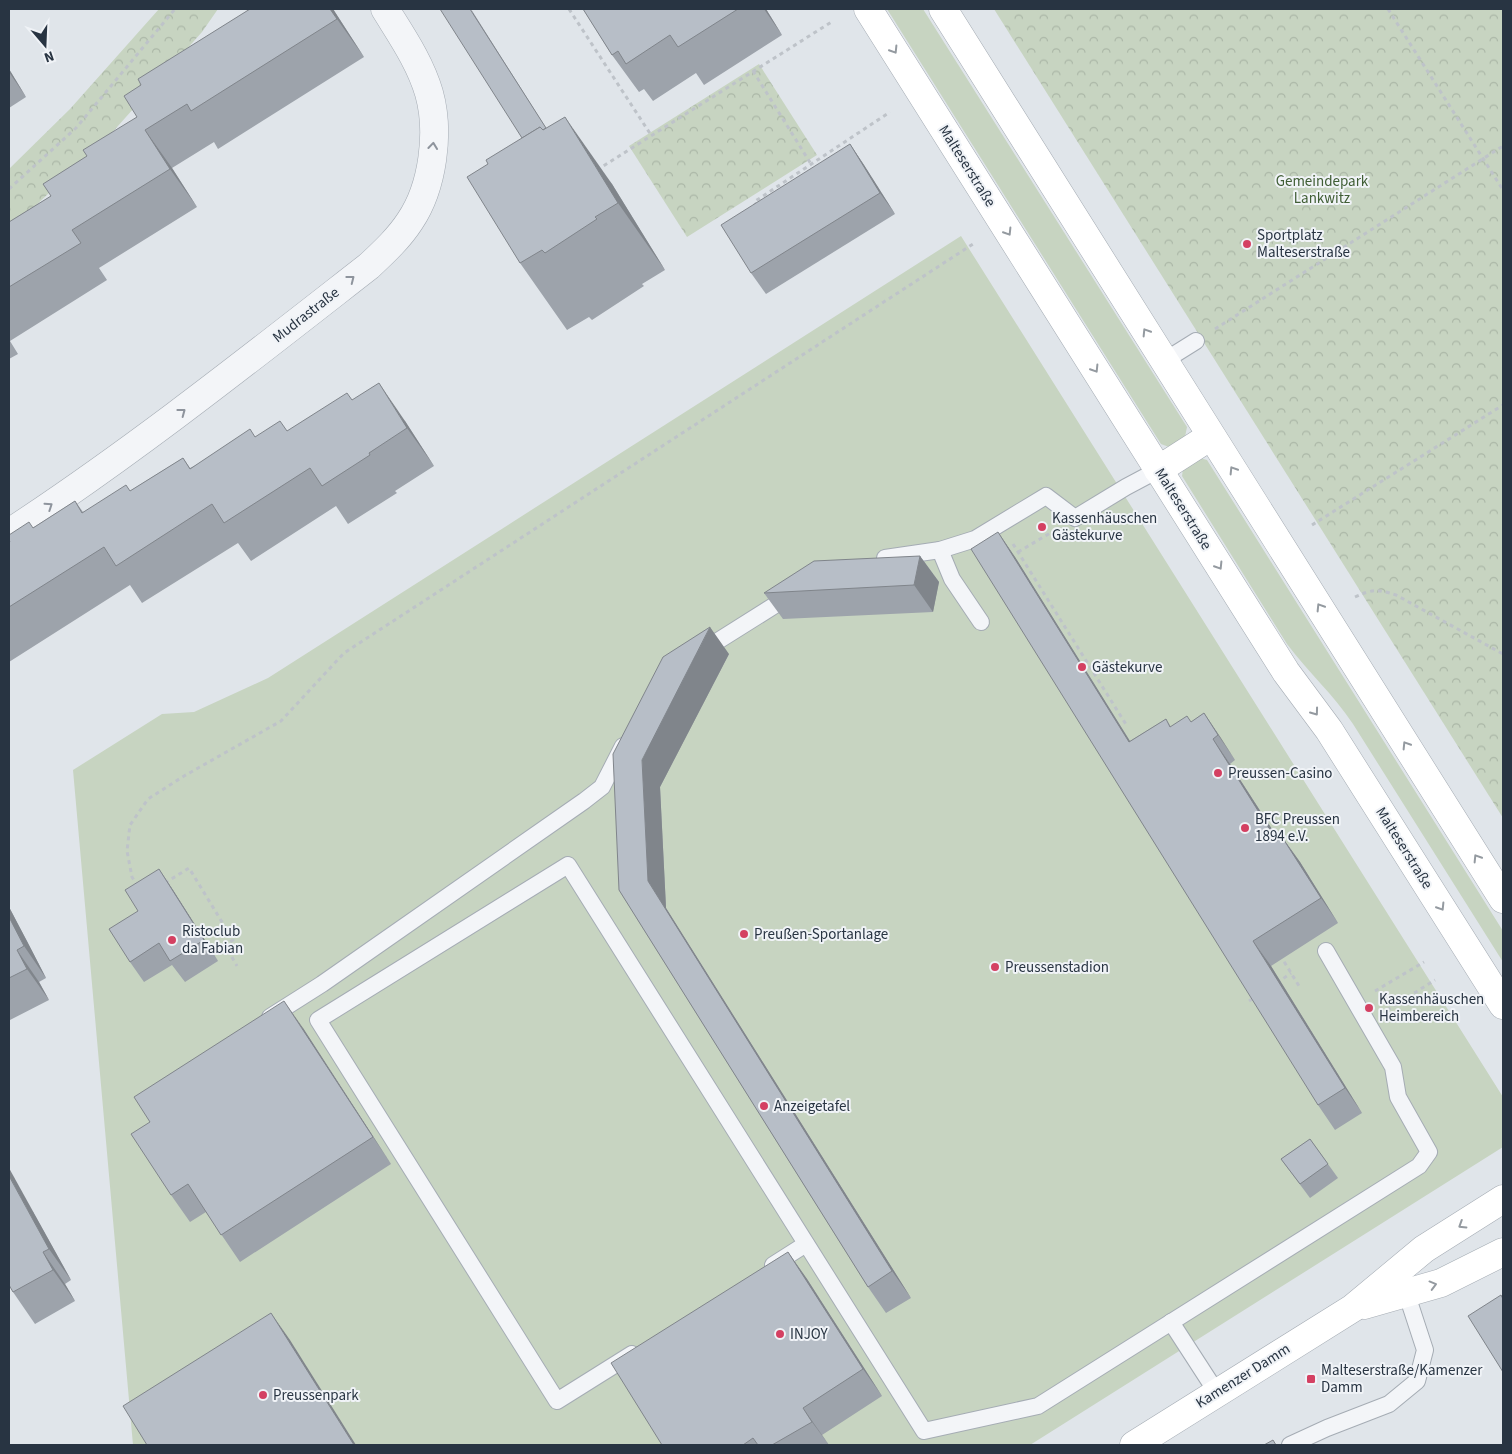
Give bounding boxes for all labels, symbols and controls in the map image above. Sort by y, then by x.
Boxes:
north arrow [20,20,70,70]
one-way arrow [888,44,897,54]
text: N [41,45,57,67]
street label: Malteserstraße [933,121,1001,211]
one-way arrow [427,142,438,150]
park label: Gemeindepark Lankwitz [1276,171,1369,209]
place label: Sportplatz Malteserstraße [1257,225,1350,263]
one-way arrow [1002,227,1012,236]
marker: Sportplatz Malteserstraße [1241,238,1253,250]
one-way arrow [345,277,354,285]
street label: Mudrastraße [268,282,344,348]
one-way arrow [1143,329,1153,338]
one-way arrow [1089,364,1098,373]
one-way arrow [176,409,186,418]
street label: Malteserstraße [1149,464,1217,554]
one-way arrow [1230,466,1239,475]
one-way arrow [44,503,53,512]
place label: Kassenhäuschen Gästekurve [1052,508,1157,546]
marker: Kassenhäuschen Gästekurve [1036,521,1048,533]
one-way arrow [1213,561,1222,570]
one-way arrow [1316,604,1326,613]
place label: Gästekurve [1092,657,1162,678]
marker: Gästekurve [1076,661,1088,673]
one-way arrow [1309,706,1318,716]
one-way arrow [1403,741,1412,751]
place label: Preussen-Casino [1228,763,1332,784]
marker: Preussen-Casino [1212,767,1224,779]
street label: Malteserstraße [1370,803,1438,893]
place label: BFC Preussen 1894 e.V. [1255,809,1340,847]
marker: BFC Preussen 1894 e.V. [1239,822,1251,834]
one-way arrow [1474,854,1484,863]
one-way arrow [1435,902,1444,911]
place label: Ristoclub da Fabian [182,921,243,959]
place label: Preußen-Sportanlage [754,924,888,945]
marker: Preußen-Sportanlage [738,928,750,940]
marker: Ristoclub da Fabian [166,934,178,946]
place label: Preussenstadion [1005,957,1109,978]
marker: Preussenstadion [989,961,1001,973]
place label: Kassenhäuschen Heimbereich [1379,989,1484,1027]
marker: Kassenhäuschen Heimbereich [1363,1002,1375,1014]
place label: Anzeigetafel [774,1096,850,1117]
marker: Anzeigetafel [758,1100,770,1112]
one-way arrow [1458,1219,1467,1228]
one-way arrow [1429,1281,1437,1291]
place label: INJOY [790,1324,828,1345]
marker: INJOY [774,1328,786,1340]
street label: Kamenzer Damm [1192,1339,1294,1413]
place label: Malteserstraße/Kamenzer Damm [1321,1360,1483,1398]
marker: Malteserstraße/Kamenzer Damm [1305,1373,1317,1385]
place label: Preussenpark [273,1385,359,1406]
marker: Preussenpark [257,1389,269,1401]

